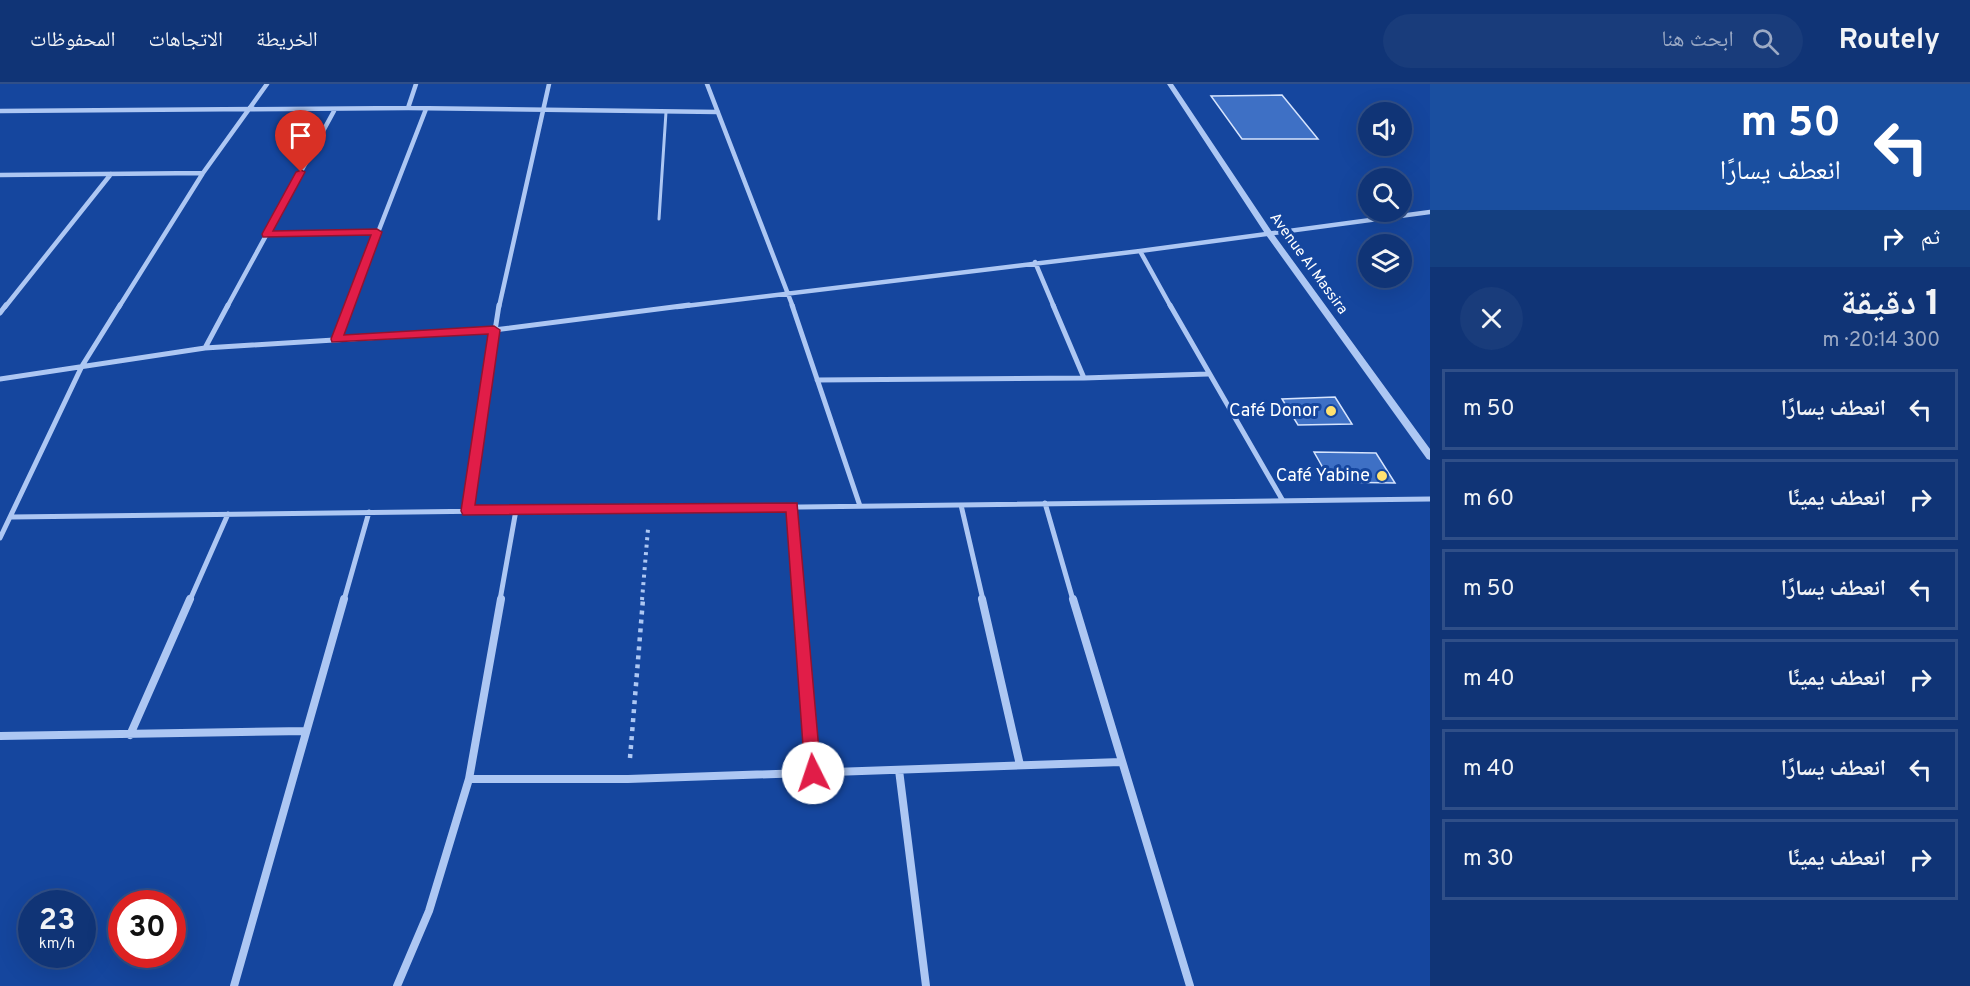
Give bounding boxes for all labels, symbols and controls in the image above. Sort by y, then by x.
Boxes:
search box [1383,14,1803,68]
text: Routely [1839,23,1940,59]
icon: search [1749,25,1782,58]
text: المحفوظات [30,27,115,54]
text: الاتجاهات [148,27,223,54]
text: الخريطة [256,27,318,54]
text: ابحث هنا [1661,27,1734,54]
text: 50 m [1741,98,1841,151]
map controls [1358,102,1412,288]
button: sound [1358,102,1412,156]
icon: left [1862,108,1940,186]
pin [275,110,326,172]
icon: arrive [284,119,317,152]
text: انعطف يسارًا [1720,155,1841,189]
button: search [1358,168,1412,222]
street label: Avenue Al Massira [1265,209,1351,319]
icon: right [1876,222,1909,255]
text: ثم [1921,225,1940,252]
button: layers [1358,234,1412,288]
text: 1 دقيقة [1840,282,1940,328]
button: close [1460,287,1523,350]
text: 300 m · 20:14 [1823,328,1940,354]
icon: left [1904,393,1937,426]
text: 50 m [1463,396,1515,423]
text: انعطف يسارًا [1781,396,1886,423]
place label: Café Donor [1229,400,1319,423]
marker: Café Donor [1324,404,1338,418]
place label: Café Yabine [1276,465,1370,488]
marker: Café Yabine [1375,469,1389,483]
icon: right [1904,483,1937,516]
text: 60 m [1463,486,1514,513]
text: انعطف يمينًا [1787,486,1886,513]
icon: left [1904,573,1937,606]
text: 50 m [1463,576,1515,603]
text: انعطف يسارًا [1781,576,1886,603]
icon: right [1904,663,1937,696]
text: 40 m [1463,666,1515,693]
text: انعطف يمينًا [1787,666,1886,693]
position arrow [781,741,845,805]
icon: left [1904,753,1937,786]
text: 40 m [1463,756,1515,783]
text: انعطف يسارًا [1781,756,1886,783]
icon: right [1904,843,1937,876]
text: 30 m [1463,846,1514,873]
text: انعطف يمينًا [1787,846,1886,873]
speed limit sign: 30 [108,890,186,968]
text: 23 [39,903,75,940]
text: km/h [39,935,75,954]

